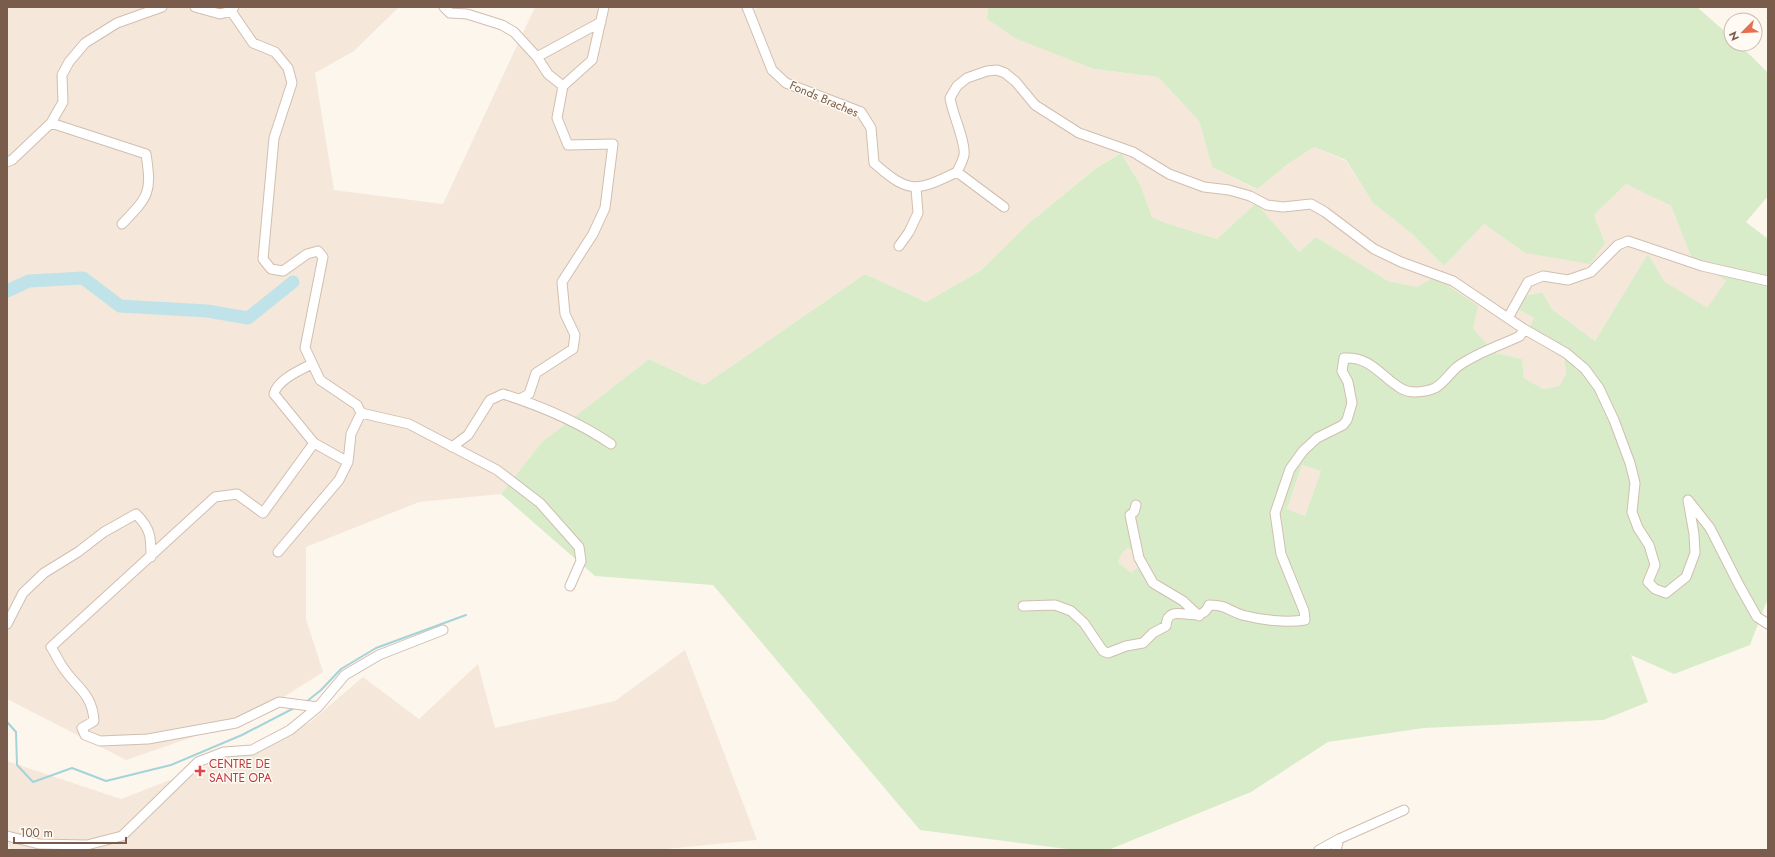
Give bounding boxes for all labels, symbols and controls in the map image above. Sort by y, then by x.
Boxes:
north arrow [1723,12,1763,52]
text: N [1725,29,1743,43]
street label: Fonds Braches [787,76,861,122]
place label: CENTRE DE SANTE OPA [209,755,272,787]
marker: CENTRE DE SANTE OPA [194,765,206,777]
scale bar [14,819,126,845]
text: 100 m [20,824,53,842]

